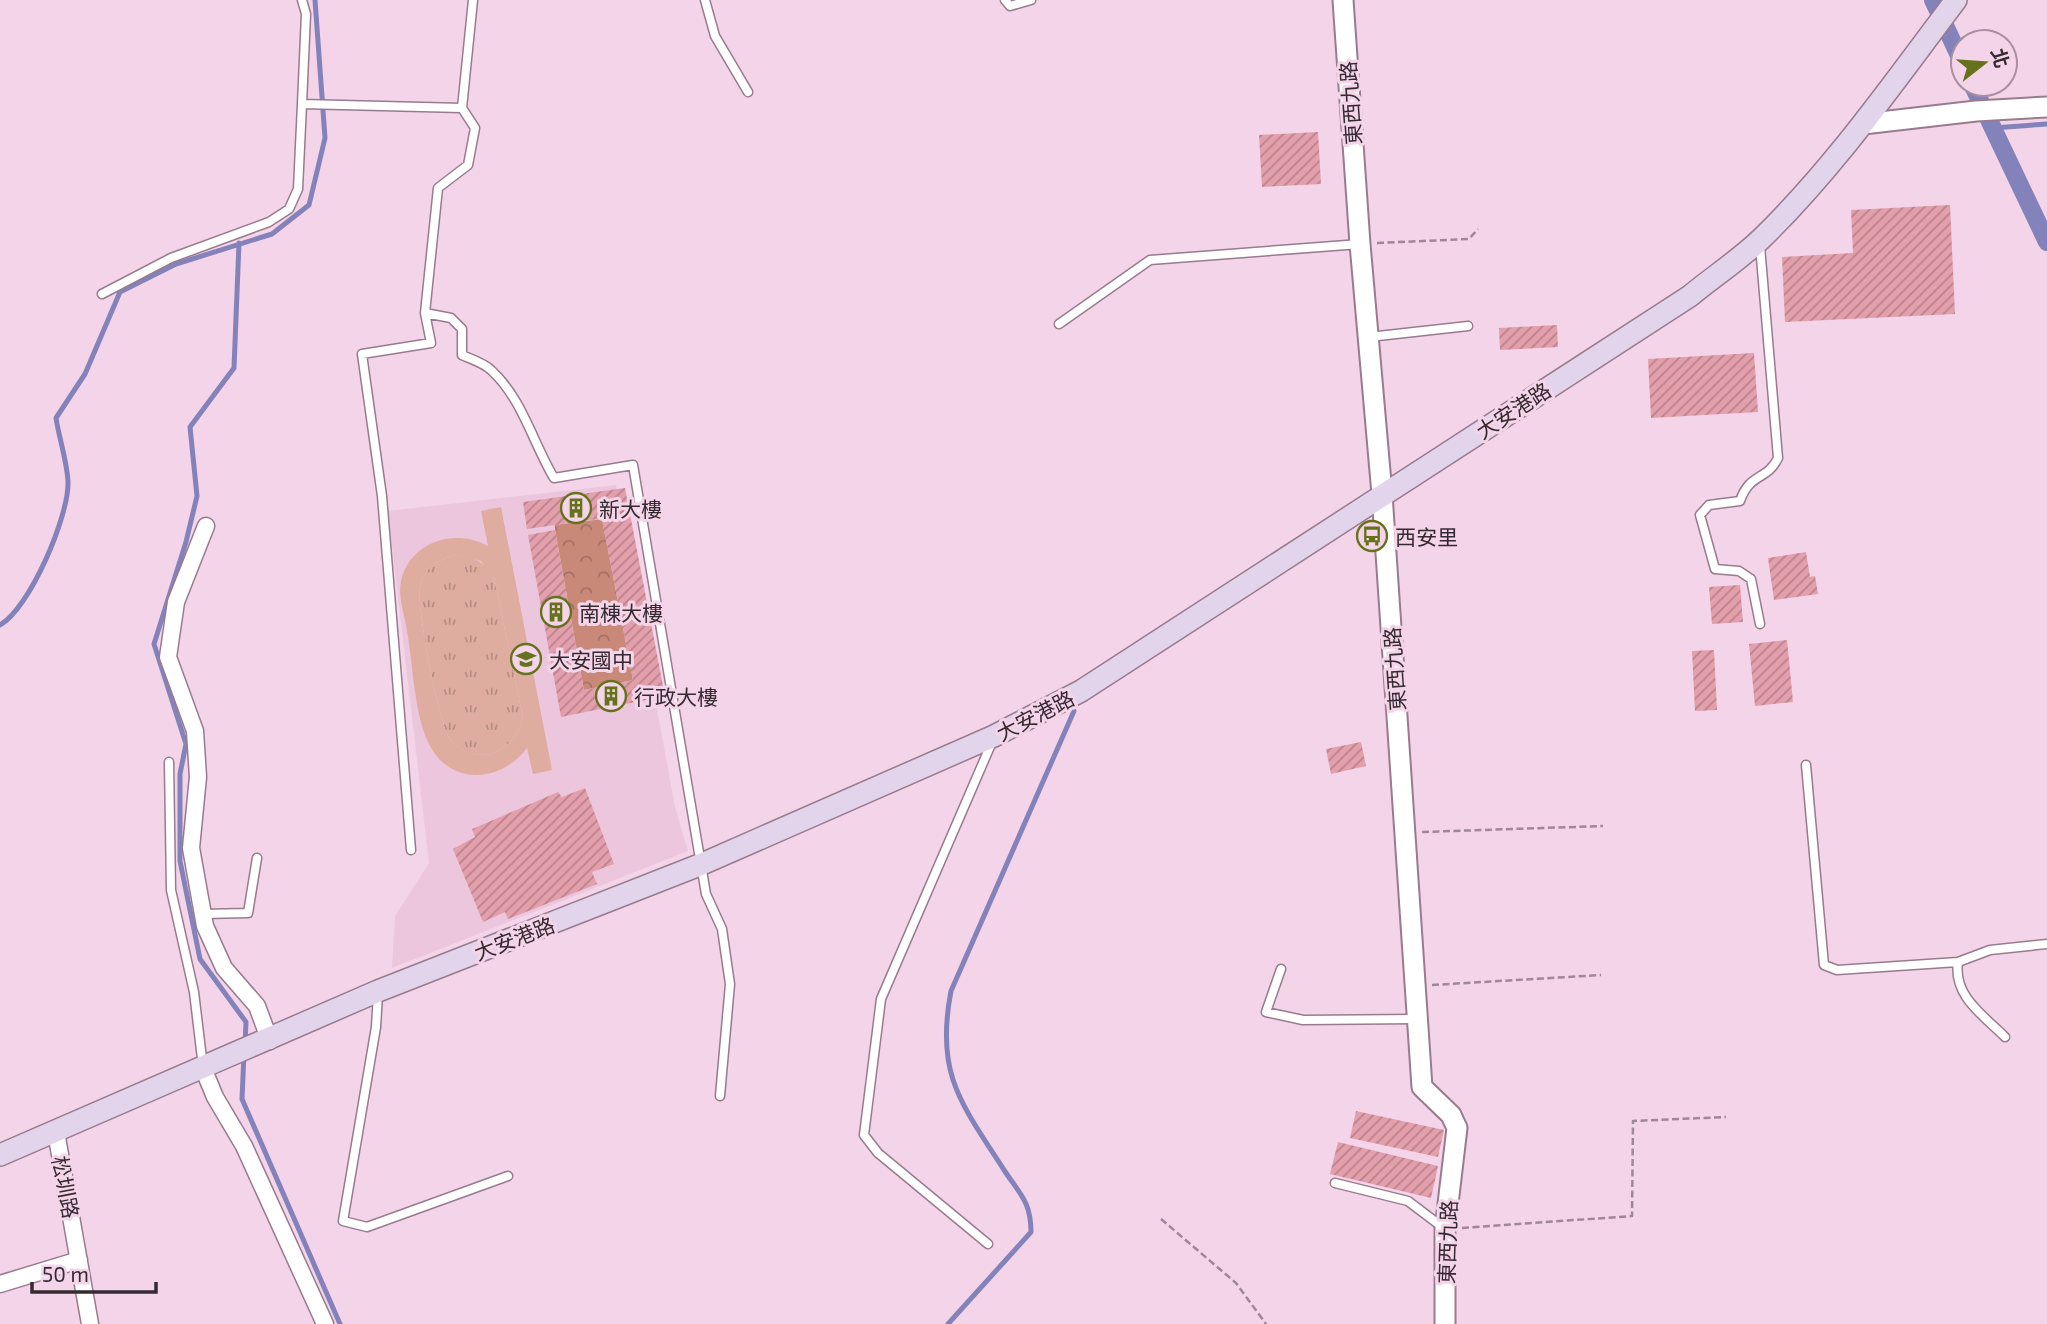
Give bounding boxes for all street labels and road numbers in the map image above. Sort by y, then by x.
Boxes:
street label: 東西九路 [1335,60,1365,146]
street label: 大安港路 [1471,377,1555,443]
street label: 東西九路 [1379,626,1409,712]
street label: 大安港路 [992,685,1078,745]
street label: 大安港路 [470,911,558,965]
street label: 松圳路 [48,1154,84,1220]
street label: 東西九路 [1433,1200,1461,1284]

